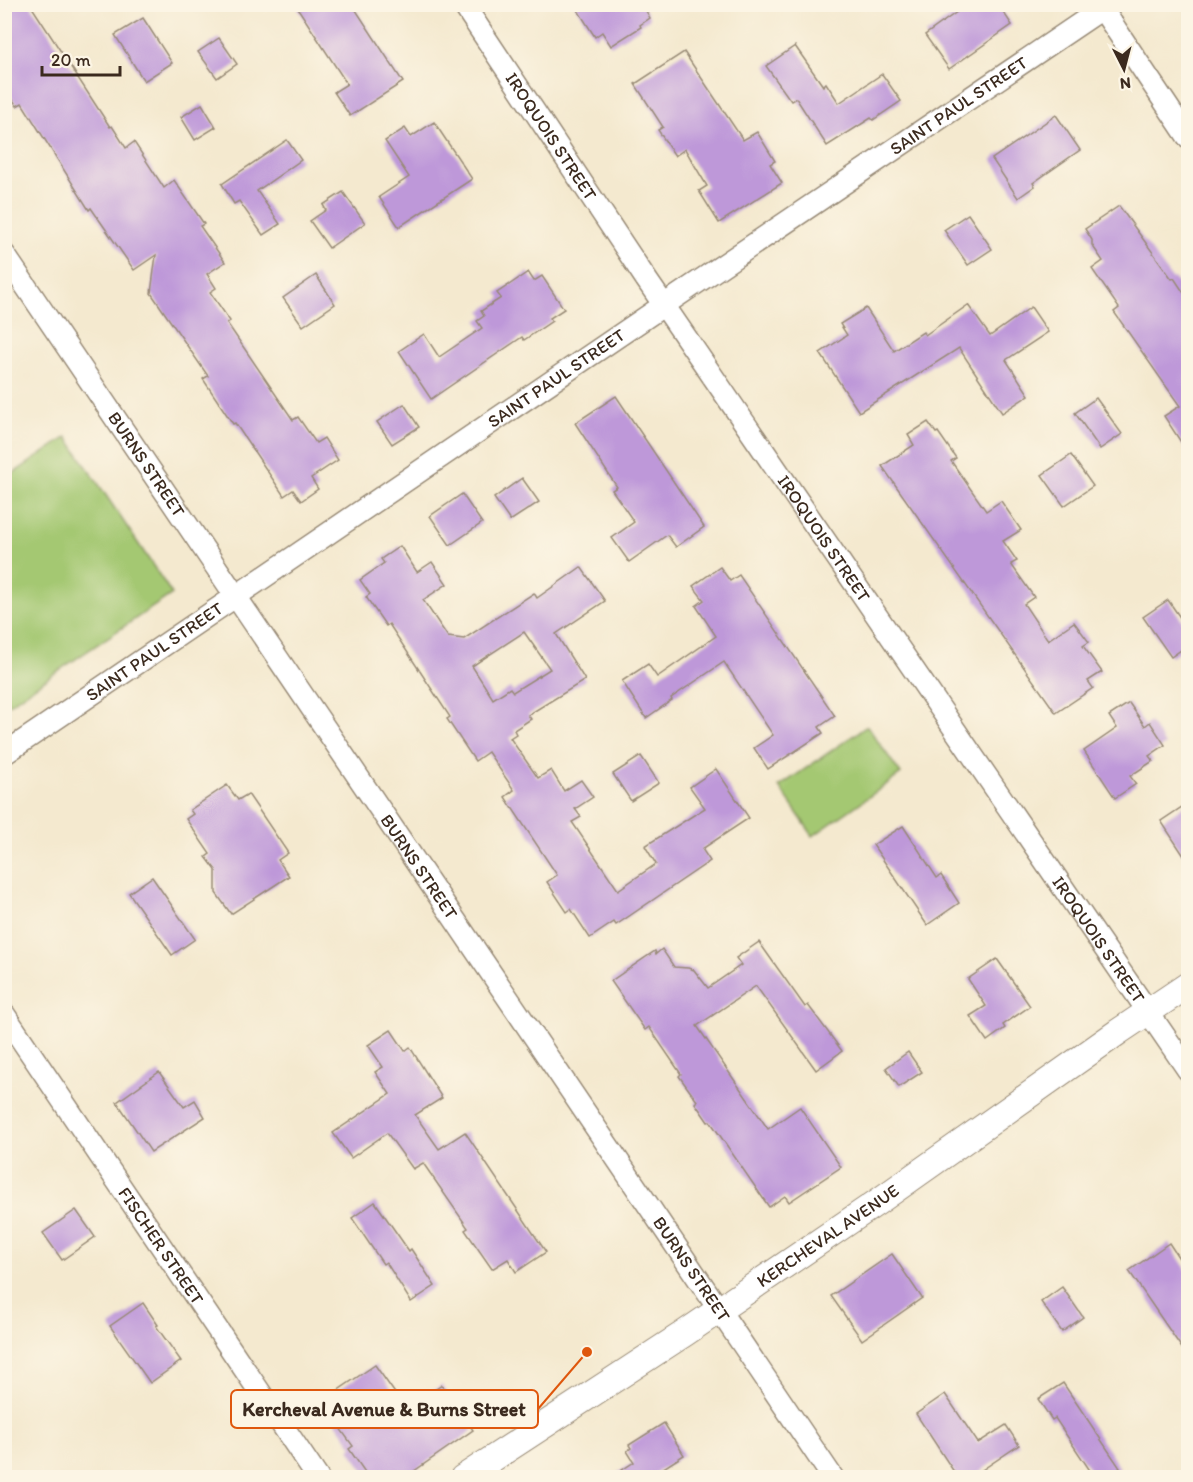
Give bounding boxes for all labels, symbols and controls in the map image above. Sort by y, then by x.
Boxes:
scale bar [42,39,120,77]
north arrow [1094,39,1154,99]
text: 20 m [51,49,91,71]
street label: SAINT PAUL STREET [886,51,1032,160]
street label: IROQUOIS STREET [501,68,601,204]
text: N [1119,73,1132,93]
street label: SAINT PAUL STREET [483,324,629,433]
street label: BURNS STREET [103,407,190,521]
street label: IROQUOIS STREET [773,471,875,606]
street label: SAINT PAUL STREET [82,597,227,706]
street label: BURNS STREET [376,810,462,924]
street label: IROQUOIS STREET [1047,872,1150,1007]
street label: KERCHEVAL AVENUE [752,1179,903,1292]
street label: FISCHER STREET [113,1183,208,1309]
street label: BURNS STREET [648,1212,735,1326]
callout: Kercheval Avenue & Burns Street [231,1390,538,1428]
text: Kercheval Avenue & Burns Street [242,1397,526,1421]

